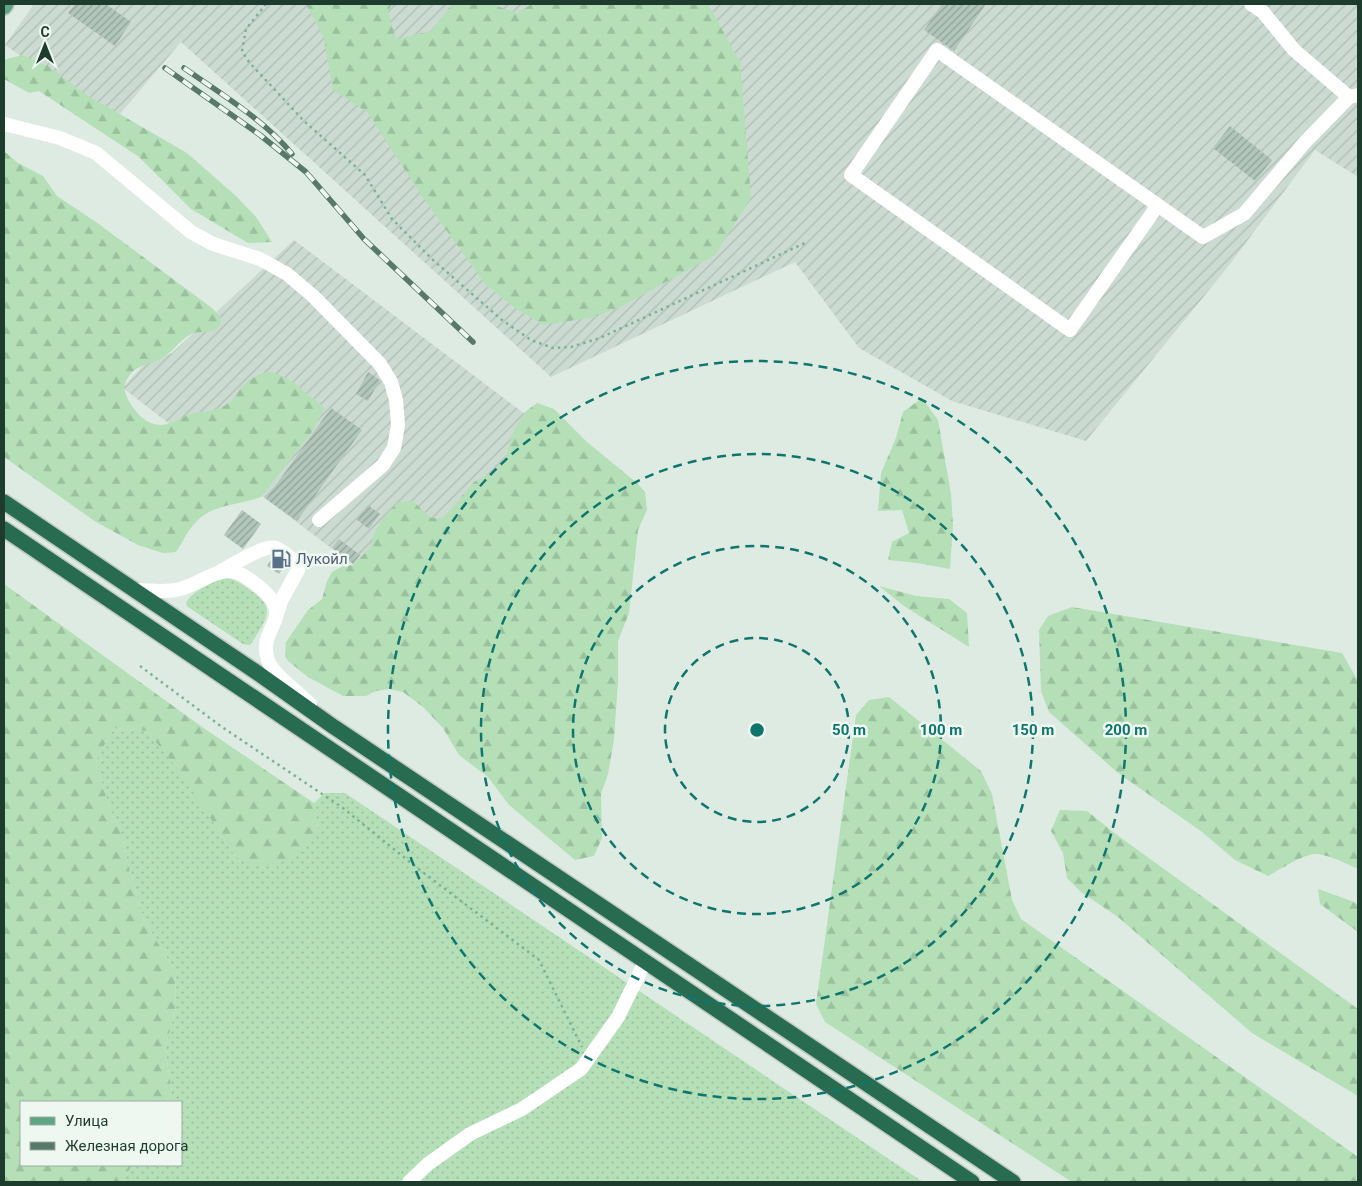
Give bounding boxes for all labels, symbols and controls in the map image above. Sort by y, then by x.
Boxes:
north arrow [20,20,70,70]
text: С [40,24,50,40]
fuel station icon: Лукойл [270,548,292,570]
place label: Лукойл [296,550,348,568]
centre of rings [748,721,766,739]
text: 50 m [832,721,866,739]
text: 100 m [920,721,962,739]
text: 150 m [1012,721,1054,739]
text: 200 m [1105,721,1147,739]
legend [20,1101,182,1166]
text: Улица [65,1112,108,1130]
text: Железная дорога [65,1137,188,1155]

